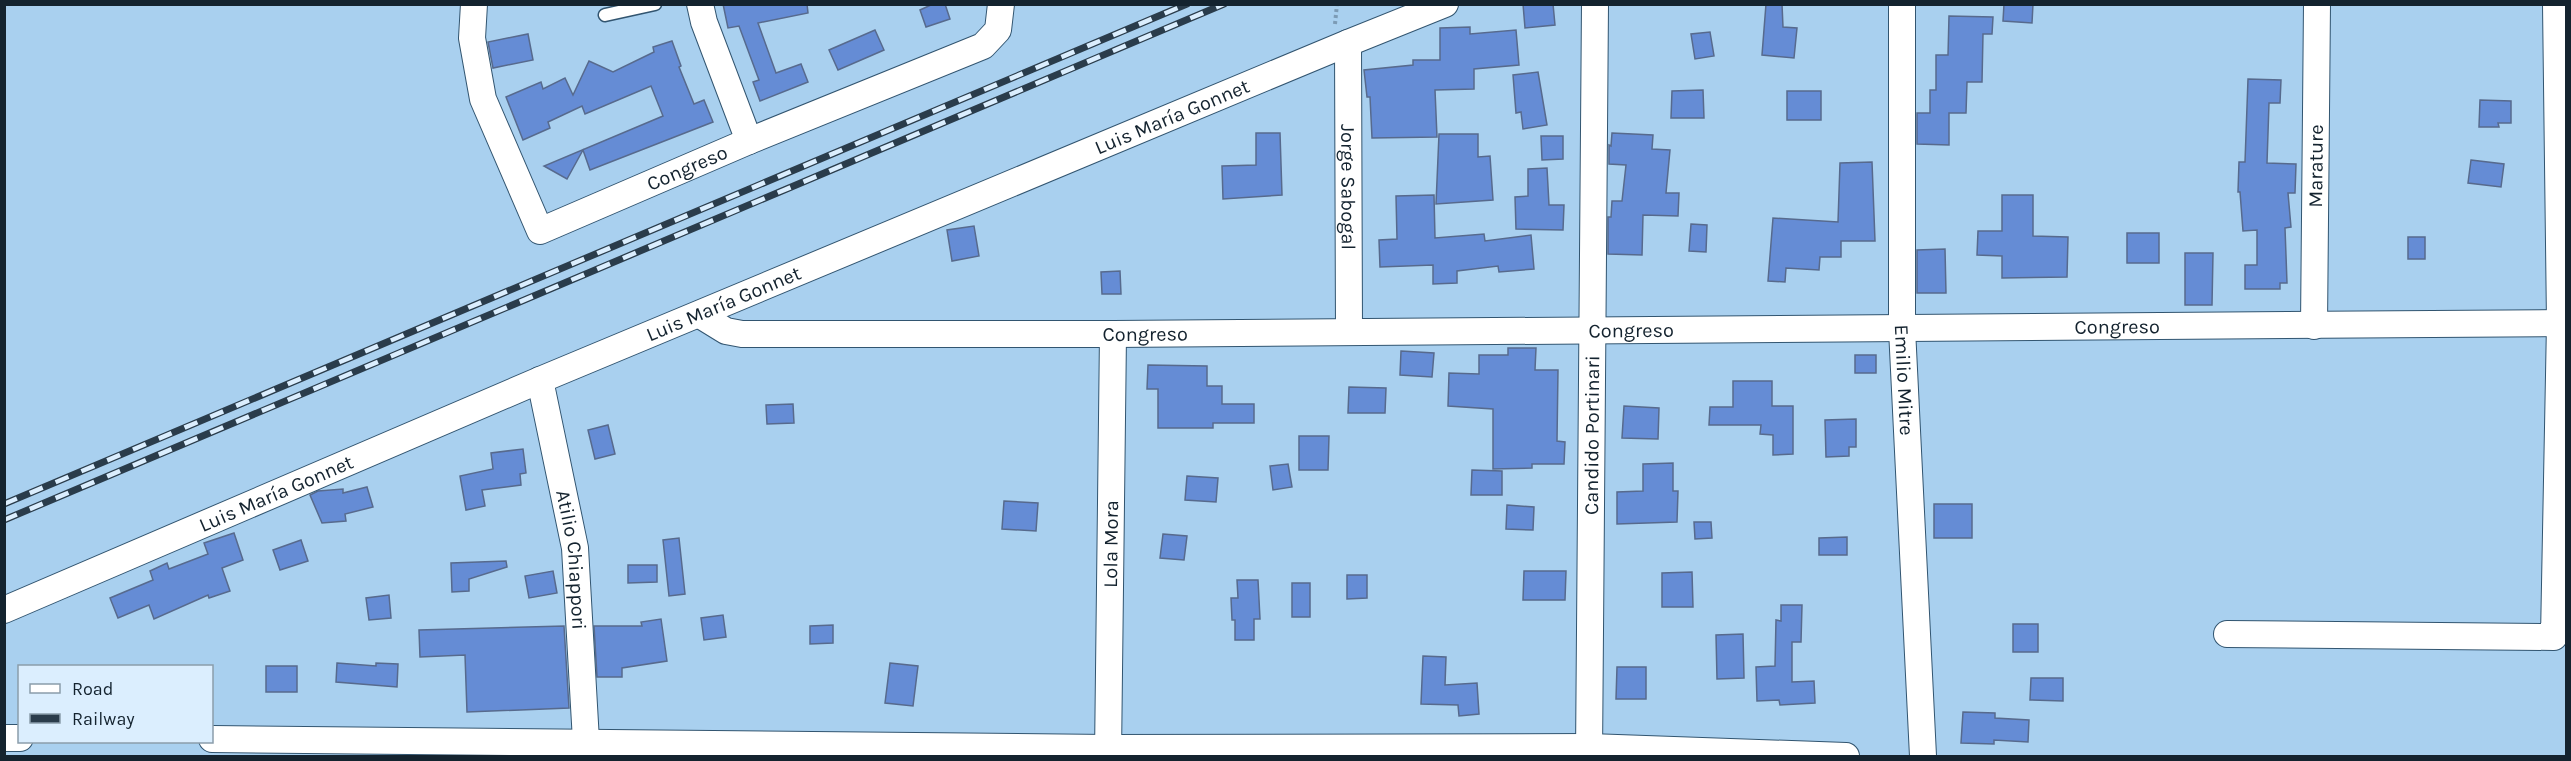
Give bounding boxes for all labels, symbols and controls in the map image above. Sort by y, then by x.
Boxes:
street label: Luis María Gonnet [1091,74,1253,159]
street label: Jorge Sabogal [1336,124,1360,250]
street label: Marature [2304,124,2328,208]
street label: Congreso [643,141,731,196]
street label: Luis María Gonnet [643,261,805,346]
street label: Congreso [2074,315,2160,339]
street label: Congreso [1588,319,1674,342]
street label: Congreso [1102,322,1188,346]
street label: Emilio Mitre [1890,324,1918,436]
street label: Candido Portinari [1580,355,1604,515]
street label: Luis María Gonnet [196,450,357,537]
street label: Atilio Chiappori [551,488,591,631]
street label: Lola Mora [1099,500,1123,588]
legend [18,665,213,743]
text: Road [72,678,113,700]
text: Railway [72,708,135,730]

